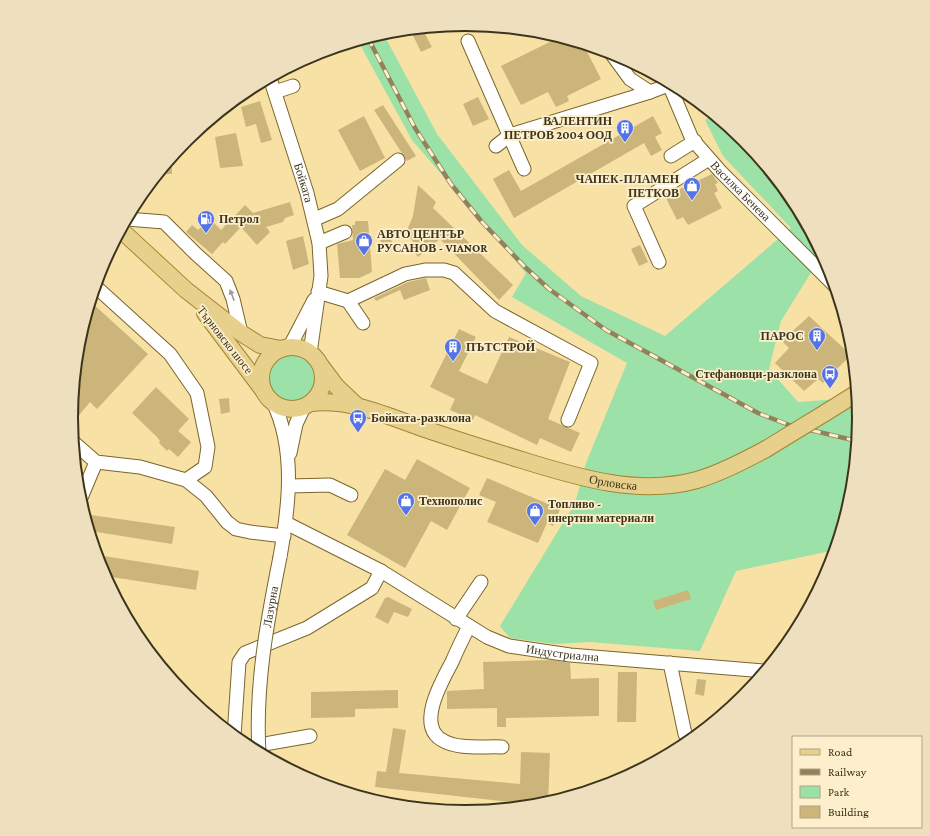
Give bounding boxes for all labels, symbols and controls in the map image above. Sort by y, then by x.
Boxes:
place label: ВАЛЕНТИН ПЕТРОВ 2004 ООД [504,114,613,142]
building icon: ВАЛЕНТИН ПЕТРОВ 2004 ООД [615,118,635,143]
street label: Василка Бенева [708,158,774,225]
street label: Бойката [291,161,316,205]
place label: ЧАПЕК-ПЛАМЕН ПЕТКОВ [576,172,680,200]
shop icon: ЧАПЕК-ПЛАМЕН ПЕТКОВ [682,176,702,201]
fuel station icon: Петрол [196,209,216,234]
place label: Петрол [219,212,259,226]
place label: АВТО ЦЕНТЪР РУСАНОВ - VIANOR [377,227,488,255]
shop icon: АВТО ЦЕНТЪР РУСАНОВ - VIANOR [354,231,374,256]
one-way arrow [228,289,234,301]
street label: Търновско шосе [194,303,256,377]
building icon: ПАРОС [807,326,827,351]
place label: ПАРОС [761,329,804,343]
building icon: ПЪТСТРОЙ [443,337,463,362]
place label: ПЪТСТРОЙ [466,340,536,354]
bus stop icon: Стефановци-разклона [820,364,840,389]
place label: Стефановци-разклона [695,367,817,381]
bus stop icon: Бойката-разклона [348,408,368,433]
place label: Бойката-разклона [371,411,471,425]
street label: Орловска [588,472,638,493]
shop icon: Технополис [396,491,416,516]
place label: Технополис [419,494,483,508]
place label: Топливо - инертни материали [548,497,654,525]
shop icon: Топливо - инертни материали [525,501,545,526]
street label: Лазурна [260,584,281,629]
street label: Индустриална [525,642,600,664]
legend [792,736,922,828]
text: Road [828,745,853,759]
text: Railway [828,765,867,779]
text: Park [828,785,850,799]
text: Building [828,805,869,819]

